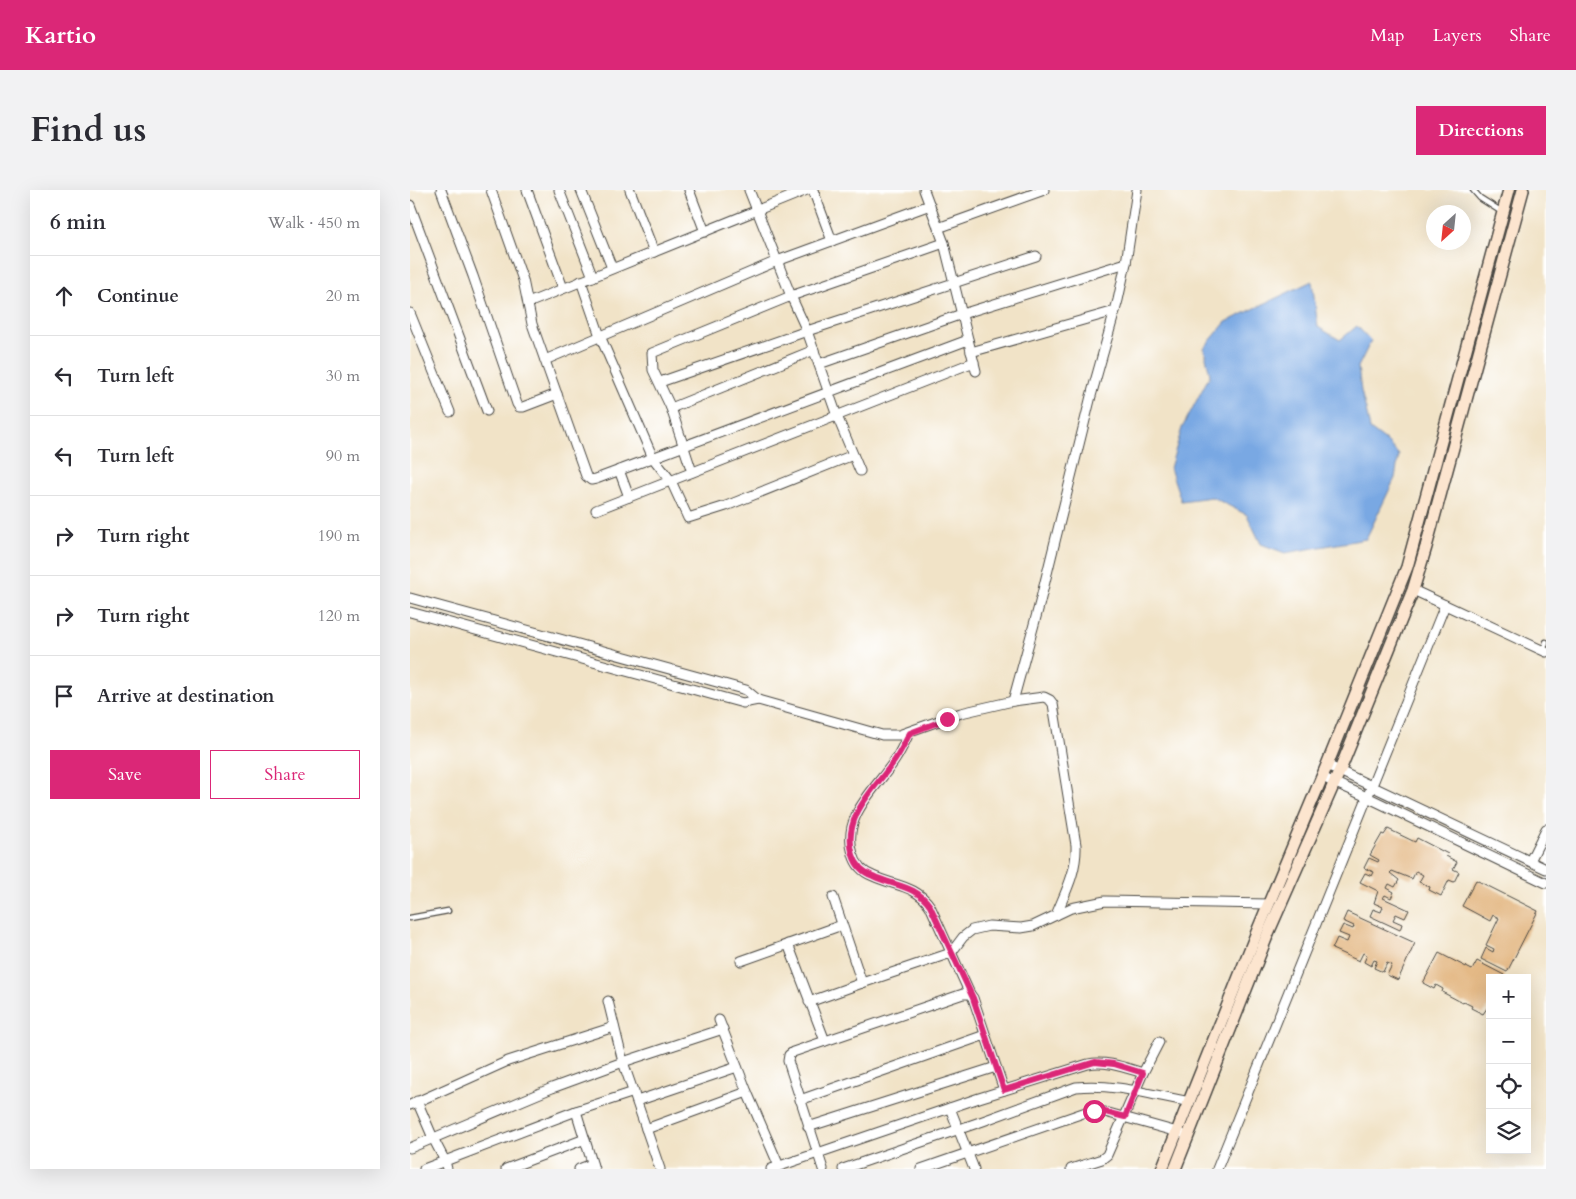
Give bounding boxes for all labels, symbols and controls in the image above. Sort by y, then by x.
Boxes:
text: Kartio [25,19,96,52]
text: Map [1370,23,1405,48]
text: Layers [1433,23,1482,48]
text: Share [1510,23,1551,48]
text: Find us [30,106,146,154]
button: Directions [1416,106,1546,155]
north arrow [1426,205,1471,250]
text: 6 min [50,208,106,237]
text: Walk · 450 m [268,212,360,234]
icon: ahead [50,282,78,310]
text: Continue [97,283,179,309]
text: 20 m [326,285,360,307]
icon: left [50,362,78,390]
text: Turn left [97,363,174,389]
text: 30 m [326,365,360,387]
icon: left [50,442,78,470]
text: Turn left [97,443,174,469]
text: 90 m [326,445,360,467]
icon: right [50,522,78,550]
text: Turn right [97,523,189,549]
text: 190 m [318,525,360,547]
icon: right [50,602,78,630]
text: Turn right [97,603,189,629]
text: 120 m [318,605,360,627]
icon: arrive [50,682,78,710]
text: Arrive at destination [97,683,274,709]
route end [936,708,959,731]
button: Save [50,750,200,799]
button: Share [210,750,360,799]
map controls [1486,974,1531,1154]
button: + [1486,974,1531,1019]
button: − [1486,1019,1531,1064]
button: locate [1486,1064,1531,1109]
route start [1083,1100,1106,1123]
button: layers [1486,1109,1531,1154]

